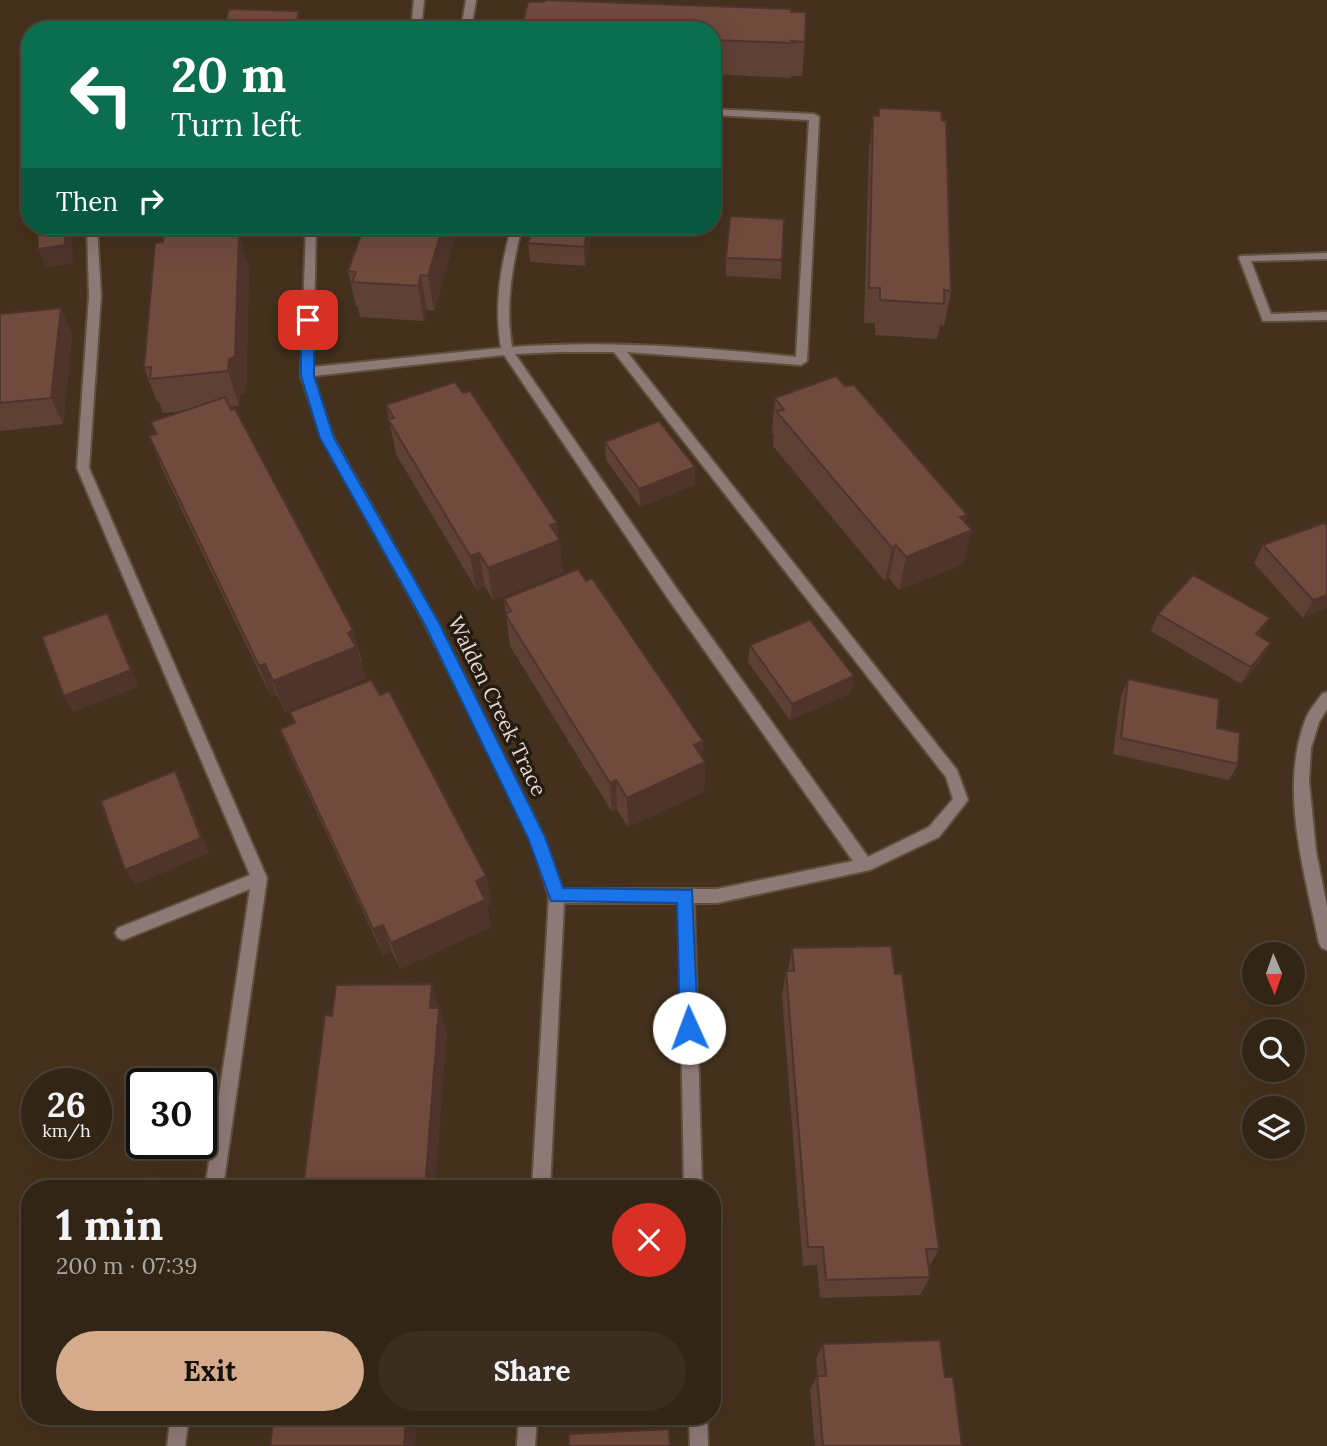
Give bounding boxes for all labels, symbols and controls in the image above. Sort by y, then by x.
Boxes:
text: 20 m [171,43,286,105]
icon: left [56,49,147,140]
text: Turn left [171,104,301,145]
icon: right [132,182,170,220]
text: Then [56,185,118,218]
pin [278,290,338,350]
icon: arrive [289,301,327,339]
street label: Walden Creek Trace [442,611,553,800]
north arrow [1242,942,1306,1004]
map controls [1242,942,1305,1159]
position arrow [652,991,726,1065]
button: search [1242,1019,1305,1082]
speed limit sign: 30 [126,1068,217,1159]
text: 26 [47,1082,86,1127]
button: layers [1242,1096,1305,1159]
text: km/h [42,1119,91,1142]
text: 1 min [56,1198,163,1252]
button: close [612,1203,686,1277]
text: 200 m · 07:39 [56,1251,198,1280]
button: Exit [56,1331,364,1411]
button: Share [378,1331,686,1411]

